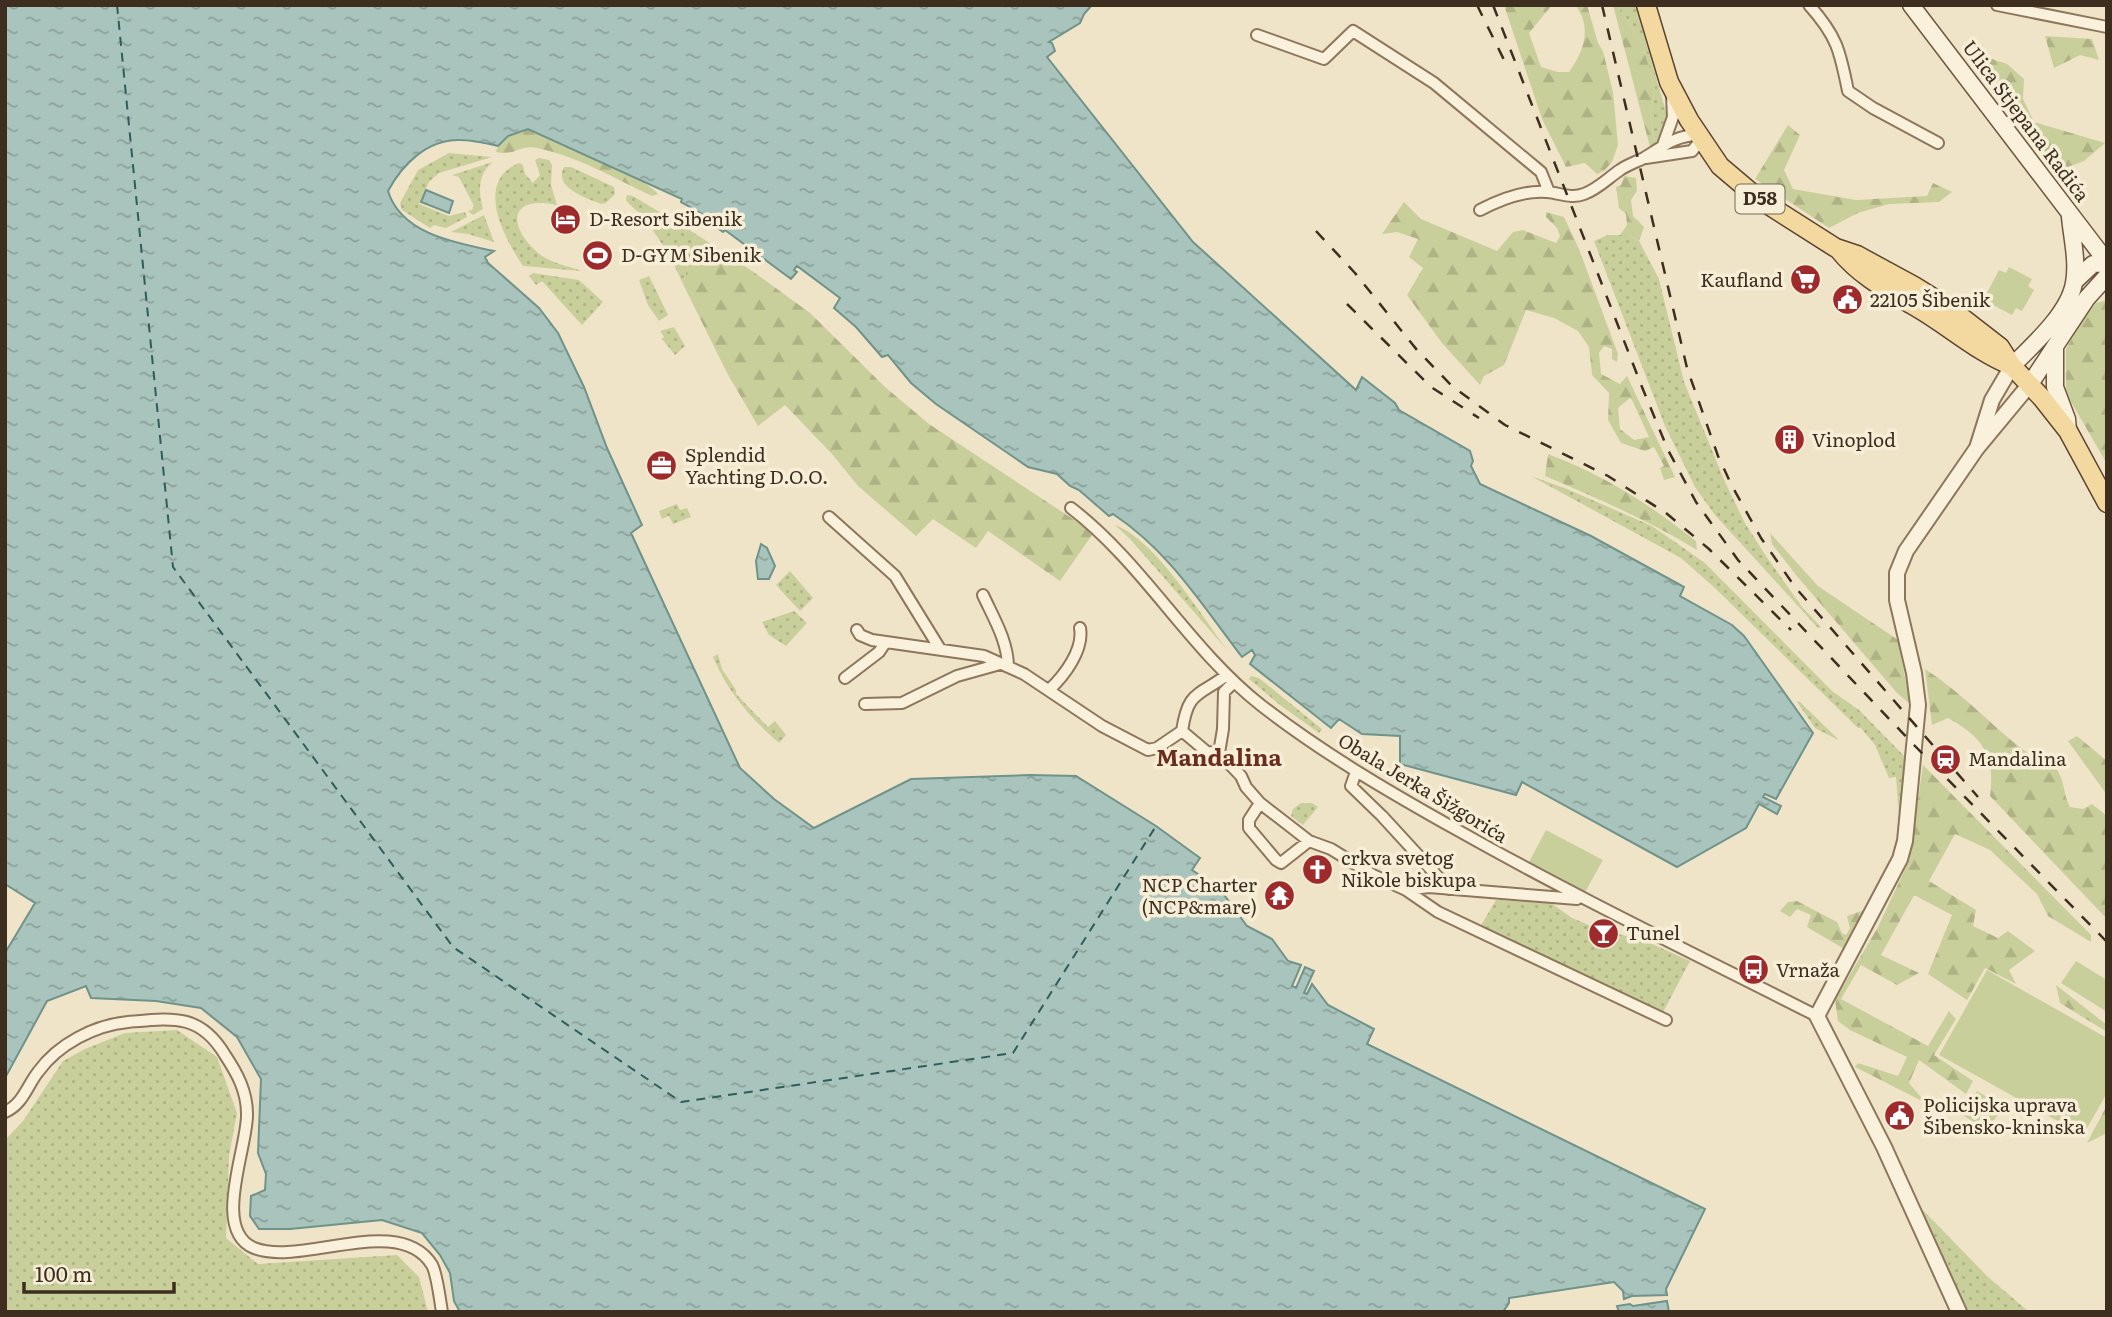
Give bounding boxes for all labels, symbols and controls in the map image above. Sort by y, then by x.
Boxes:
street label: Ulica Stjepana Radića [1957,34,2097,208]
road number: D58 [1736,184,1784,214]
hotel icon: D-Resort Sibenik [549,202,583,236]
place label: D-Resort Sibenik [589,204,742,232]
sports icon: D-GYM Sibenik [581,238,615,272]
place label: D-GYM Sibenik [621,240,761,268]
supermarket icon: Kaufland [1789,263,1823,297]
place label: Kaufland [1700,265,1783,293]
public building icon: 22105 Šibenik [1830,283,1864,317]
place label: 22105 Šibenik [1870,285,1991,313]
building icon: Vinoplod [1772,423,1806,457]
place label: Vinoplod [1812,425,1896,453]
place label: Splendid Yachting D.O.O. [685,440,828,490]
office icon: Splendid Yachting D.O.O. [645,449,679,483]
street label: Obala Jerka Šižgorića [1333,725,1514,849]
district label: Mandalina [1156,739,1283,773]
station icon: Mandalina [1928,742,1962,776]
place label: Mandalina [1968,744,2067,772]
place label: crkva svetog Nikole biskupa [1341,843,1477,893]
church icon: crkva svetog Nikole biskupa [1301,852,1335,886]
place label: NCP Charter (NCP&mare) [1141,870,1257,920]
temple icon: NCP Charter (NCP&mare) [1263,879,1297,913]
bar icon: Tunel [1586,916,1620,950]
place label: Tunel [1626,918,1680,946]
bus stop icon: Vrnaža [1736,953,1770,987]
place label: Vrnaža [1776,955,1841,983]
place label: Policijska uprava Šibensko-kninska [1923,1090,2086,1140]
public building icon: Policijska uprava Šibensko-kninska [1883,1099,1917,1133]
scale bar [24,1250,175,1294]
text: 100 m [35,1257,92,1288]

